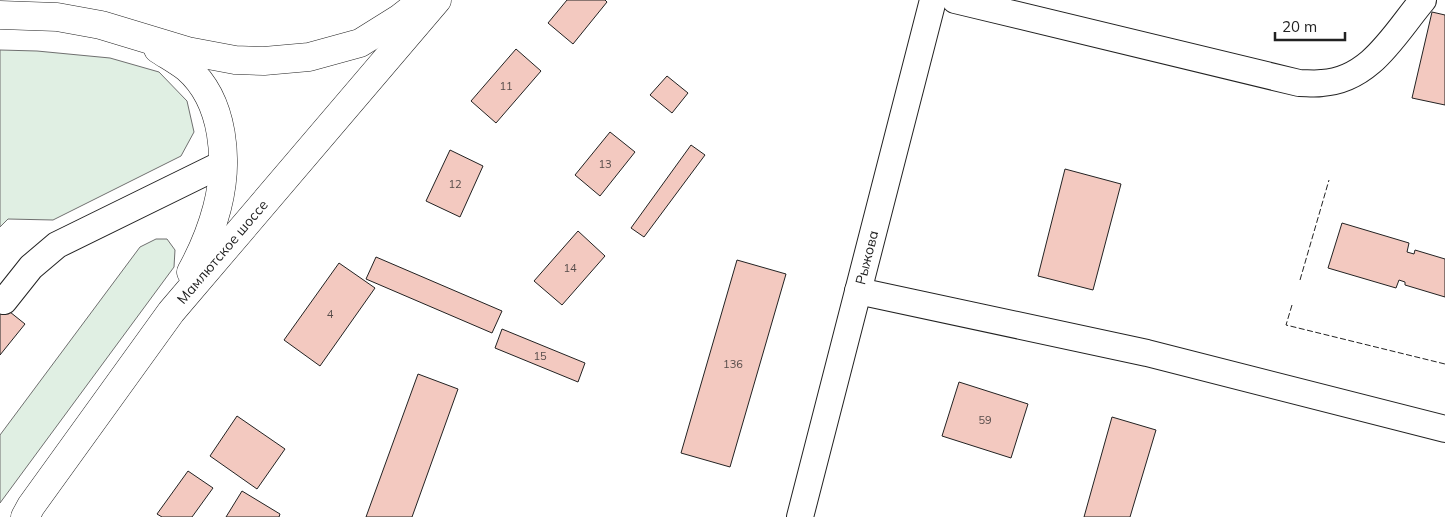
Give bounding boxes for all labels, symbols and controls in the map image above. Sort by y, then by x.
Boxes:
scale bar [1275,10,1345,42]
text: 20 m [1282,17,1317,36]
house number: 11 [499,79,513,93]
house number: 13 [598,157,612,171]
house number: 12 [448,177,462,191]
street label: Мамлютское шоссе [173,196,272,308]
street label: Рыжова [851,228,882,286]
house number: 14 [563,261,577,275]
house number: 4 [327,307,334,321]
house number: 15 [533,349,547,363]
house number: 136 [723,357,743,371]
house number: 59 [978,413,992,427]

